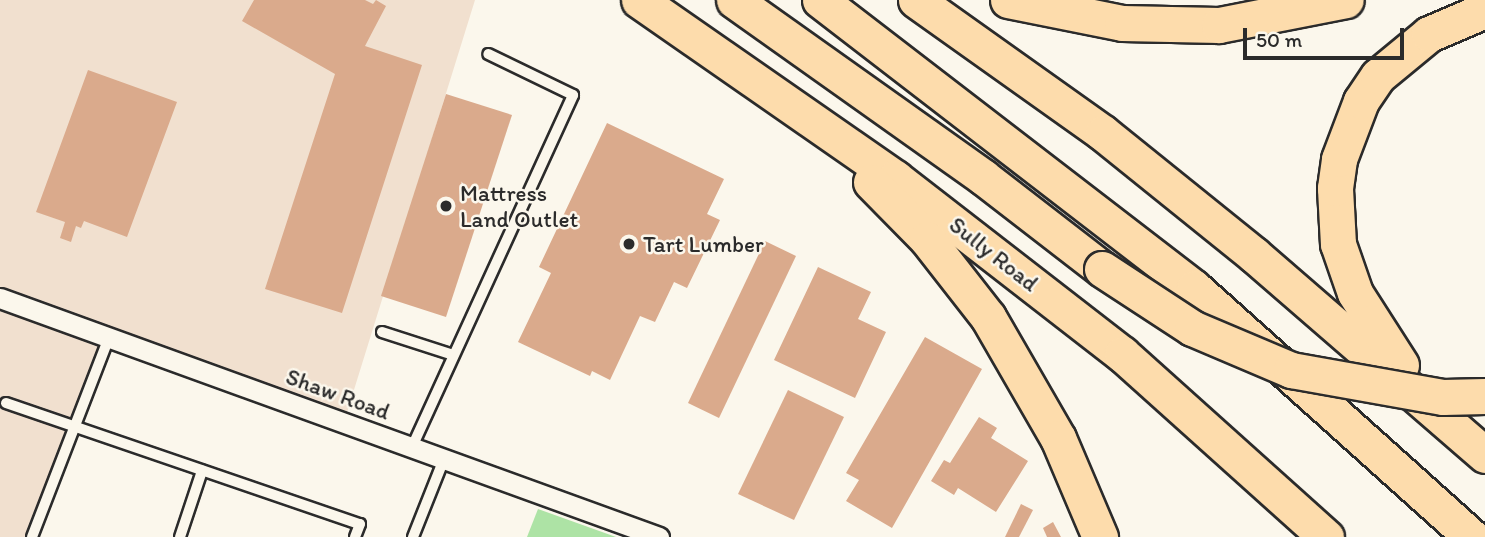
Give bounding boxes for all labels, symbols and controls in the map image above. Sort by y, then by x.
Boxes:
scale bar [1247,14,1408,58]
text: 50 m [1256,27,1302,52]
place label: Mattress Land Outlet [460,179,578,233]
marker: Mattress Land Outlet [438,198,454,214]
street label: Sully Road [944,211,1044,297]
place label: Tart Lumber [643,230,764,258]
marker: Tart Lumber [621,236,637,252]
street label: Shaw Road [283,363,393,425]

